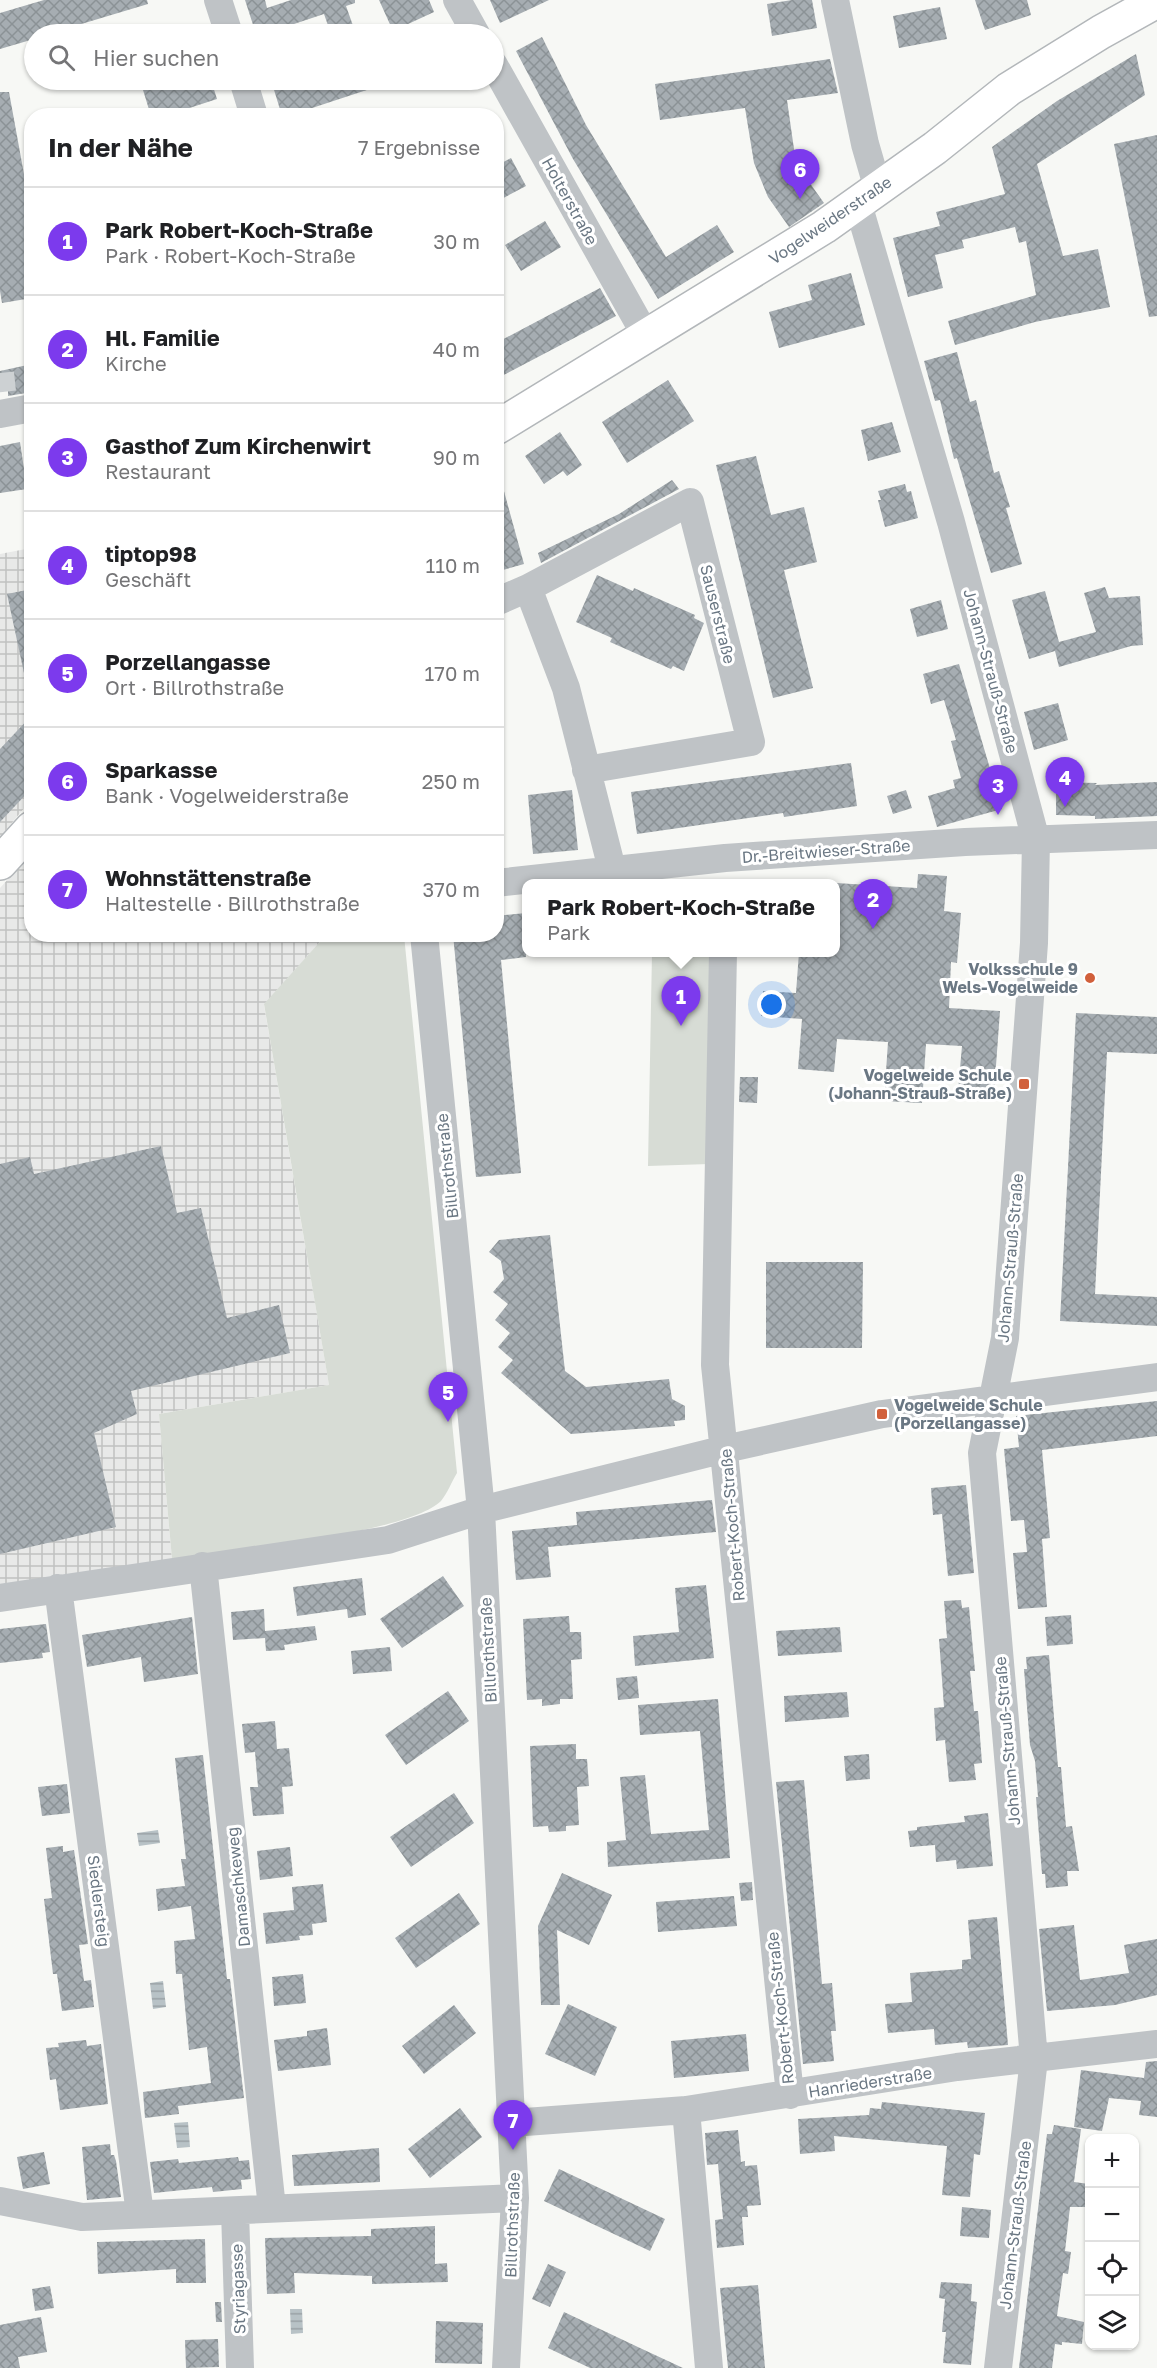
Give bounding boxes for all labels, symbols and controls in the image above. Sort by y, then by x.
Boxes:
search box [24,24,504,90]
icon: search [45,41,78,74]
text: Hier suchen [93,44,219,71]
text: In der Nähe [48,132,193,163]
text: 7 Ergebnisse [358,135,480,159]
pin: 6 [780,150,820,199]
street label: Holterstraße [538,154,602,248]
street label: Vogelweiderstraße [765,172,895,268]
text: Park Robert-Koch-Straße [105,216,373,243]
text: 1 [62,229,73,253]
text: 30 m [433,229,480,253]
text: Park · Robert-Koch-Straße [105,243,356,267]
text: Hl. Familie [105,324,220,351]
text: 2 [61,337,74,361]
text: 40 m [433,337,480,361]
text: Kirche [105,351,167,375]
text: Gasthof Zum Kirchenwirt [105,432,371,459]
text: 3 [61,445,74,469]
text: 90 m [433,445,480,469]
text: Restaurant [105,459,211,483]
text: tiptop98 [105,540,197,567]
text: 4 [61,553,74,577]
text: 110 m [426,553,480,577]
street label: Sauserstraße [696,562,740,666]
text: Geschäft [105,567,191,591]
street label: Johann-Strauß-Straße [959,586,1023,756]
text: Porzellangasse [105,648,270,675]
text: 5 [61,661,74,685]
text: 170 m [425,661,480,685]
text: Ort · Billrothstraße [105,675,284,699]
text: Sparkasse [105,756,218,783]
pin: 4 [1046,758,1084,807]
pin: 3 [978,766,1018,815]
text: 6 [61,769,74,793]
text: 250 m [422,769,480,793]
text: Bank · Vogelweiderstraße [105,783,349,807]
street label: Dr.-Breitwieser-Straße [741,835,911,867]
text: Wohnstättenstraße [105,864,311,891]
text: 7 [62,877,73,901]
text: 370 m [423,877,480,901]
popup [522,879,840,957]
pin: 2 [854,880,892,929]
text: Haltestelle · Billrothstraße [105,891,360,915]
text: Park Robert-Koch-Straße [547,893,815,920]
text: Park [547,920,590,944]
place label: Volksschule 9 Wels-Vogelweide [942,959,1078,997]
marker: Volksschule 9 Wels-Vogelweide [1083,971,1097,985]
pin: 1 [662,976,700,1026]
your location [757,990,786,1019]
place label: Vogelweide Schule (Johann-Strauß-Straße) [828,1065,1012,1103]
marker: Vogelweide Schule (Johann-Strauß-Straße) [1017,1077,1031,1091]
street label: Billrothstraße [432,1112,462,1220]
street label: Johann-Strauß-Straße [993,1173,1027,1343]
pin: 5 [428,1372,468,1422]
place label: Vogelweide Schule (Porzellangasse) [894,1395,1043,1433]
marker: Vogelweide Schule (Porzellangasse) [875,1407,889,1421]
street label: Robert-Koch-Straße [715,1448,749,1602]
street label: Billrothstraße [475,1597,501,1703]
street label: Johann-Strauß-Straße [990,1656,1024,1826]
street label: Damaschkeweg [222,1826,254,1948]
street label: Siedlersteig [83,1854,115,1948]
street label: Robert-Koch-Straße [762,1931,798,2085]
street label: Hanriederstraße [807,2062,933,2102]
pin: 7 [494,2100,532,2150]
map controls [1085,2134,1139,2350]
button: + [1085,2134,1139,2188]
street label: Johann-Strauß-Straße [995,2140,1035,2310]
street label: Billrothstraße [500,2172,524,2278]
button: − [1085,2188,1139,2242]
button: locate [1085,2242,1139,2296]
street label: Styriagasse [226,2244,250,2334]
button: layers [1085,2296,1139,2350]

